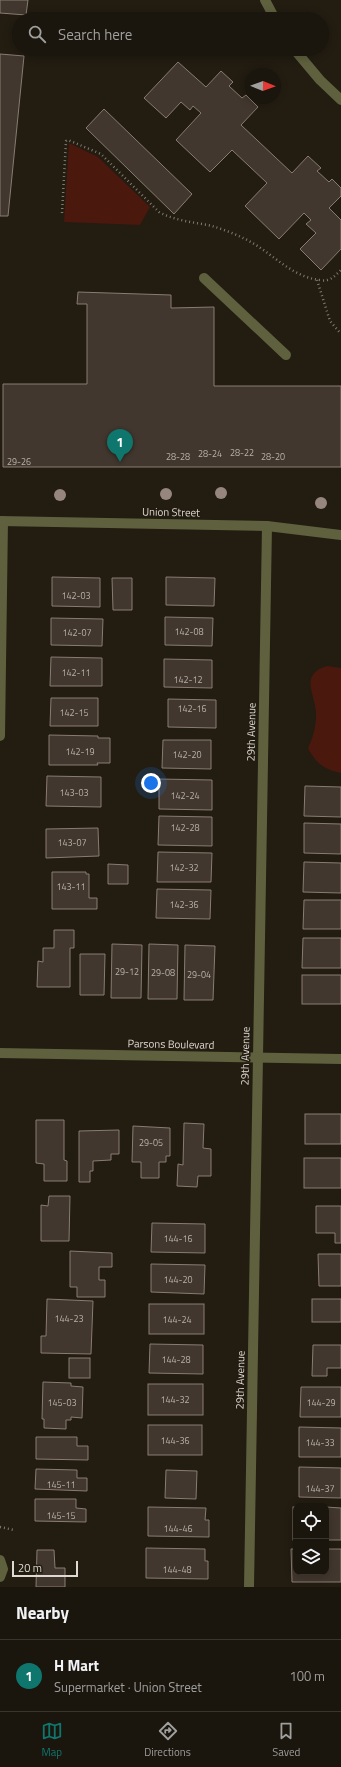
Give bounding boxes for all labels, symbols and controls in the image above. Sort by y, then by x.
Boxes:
search box [12,12,329,56]
icon: search [26,23,48,45]
text: Search here [58,23,132,46]
north arrow [245,68,281,104]
pin: 1 [107,429,133,462]
house number: 28-22 [230,446,254,459]
house number: 28-24 [198,447,222,460]
house number: 28-28 [166,450,190,463]
house number: 28-20 [261,450,285,463]
house number: 29-26 [7,455,31,468]
street label: Union Street [142,503,200,521]
house number: 142-03 [61,589,91,602]
house number: 142-08 [174,625,204,638]
house number: 142-07 [62,626,92,639]
house number: 142-11 [61,666,91,679]
house number: 142-12 [173,673,203,686]
house number: 142-16 [177,702,207,715]
street label: 29th Avenue [242,702,260,762]
house number: 142-15 [59,706,89,719]
house number: 142-19 [65,745,95,758]
house number: 142-20 [172,748,202,761]
your location [141,773,161,793]
house number: 143-03 [59,786,89,799]
house number: 142-24 [170,789,200,802]
house number: 142-28 [170,821,200,834]
house number: 143-07 [57,836,87,849]
house number: 142-32 [169,861,199,874]
house number: 143-11 [56,880,86,893]
house number: 142-36 [169,898,199,911]
house number: 29-12 [115,965,139,978]
house number: 29-08 [151,966,175,979]
house number: 29-04 [187,968,211,981]
street label: 29th Avenue [236,1026,254,1086]
street label: Parsons Boulevard [127,1035,215,1053]
house number: 29-05 [139,1136,163,1149]
house number: 144-16 [163,1232,193,1245]
house number: 144-20 [163,1273,193,1286]
house number: 144-23 [54,1312,84,1325]
house number: 144-24 [162,1313,192,1326]
street label: 29th Avenue [231,1350,249,1410]
house number: 144-28 [161,1353,191,1366]
house number: 144-32 [160,1393,190,1406]
house number: 145-03 [47,1396,77,1409]
house number: 144-29 [306,1396,336,1409]
house number: 144-36 [160,1434,190,1447]
house number: 144-33 [305,1436,335,1449]
house number: 145-11 [46,1478,76,1491]
house number: 144-37 [305,1482,335,1495]
map controls [293,1503,329,1575]
button: locate [293,1503,329,1539]
house number: 145-15 [46,1509,76,1522]
house number: 144-46 [163,1522,193,1535]
button: layers [293,1539,329,1575]
scale bar [12,1559,78,1578]
text: 20 m [18,1560,42,1576]
house number: 144-48 [162,1563,192,1576]
text: Nearby [16,1600,69,1626]
text: H Mart [54,1654,99,1677]
text: 1 [25,1666,33,1686]
text: 100 m [289,1666,325,1686]
text: Supermarket · Union Street [54,1677,202,1697]
tab: Map [41,1720,63,1760]
tab: Directions [144,1720,191,1760]
tab: Saved [272,1720,300,1760]

